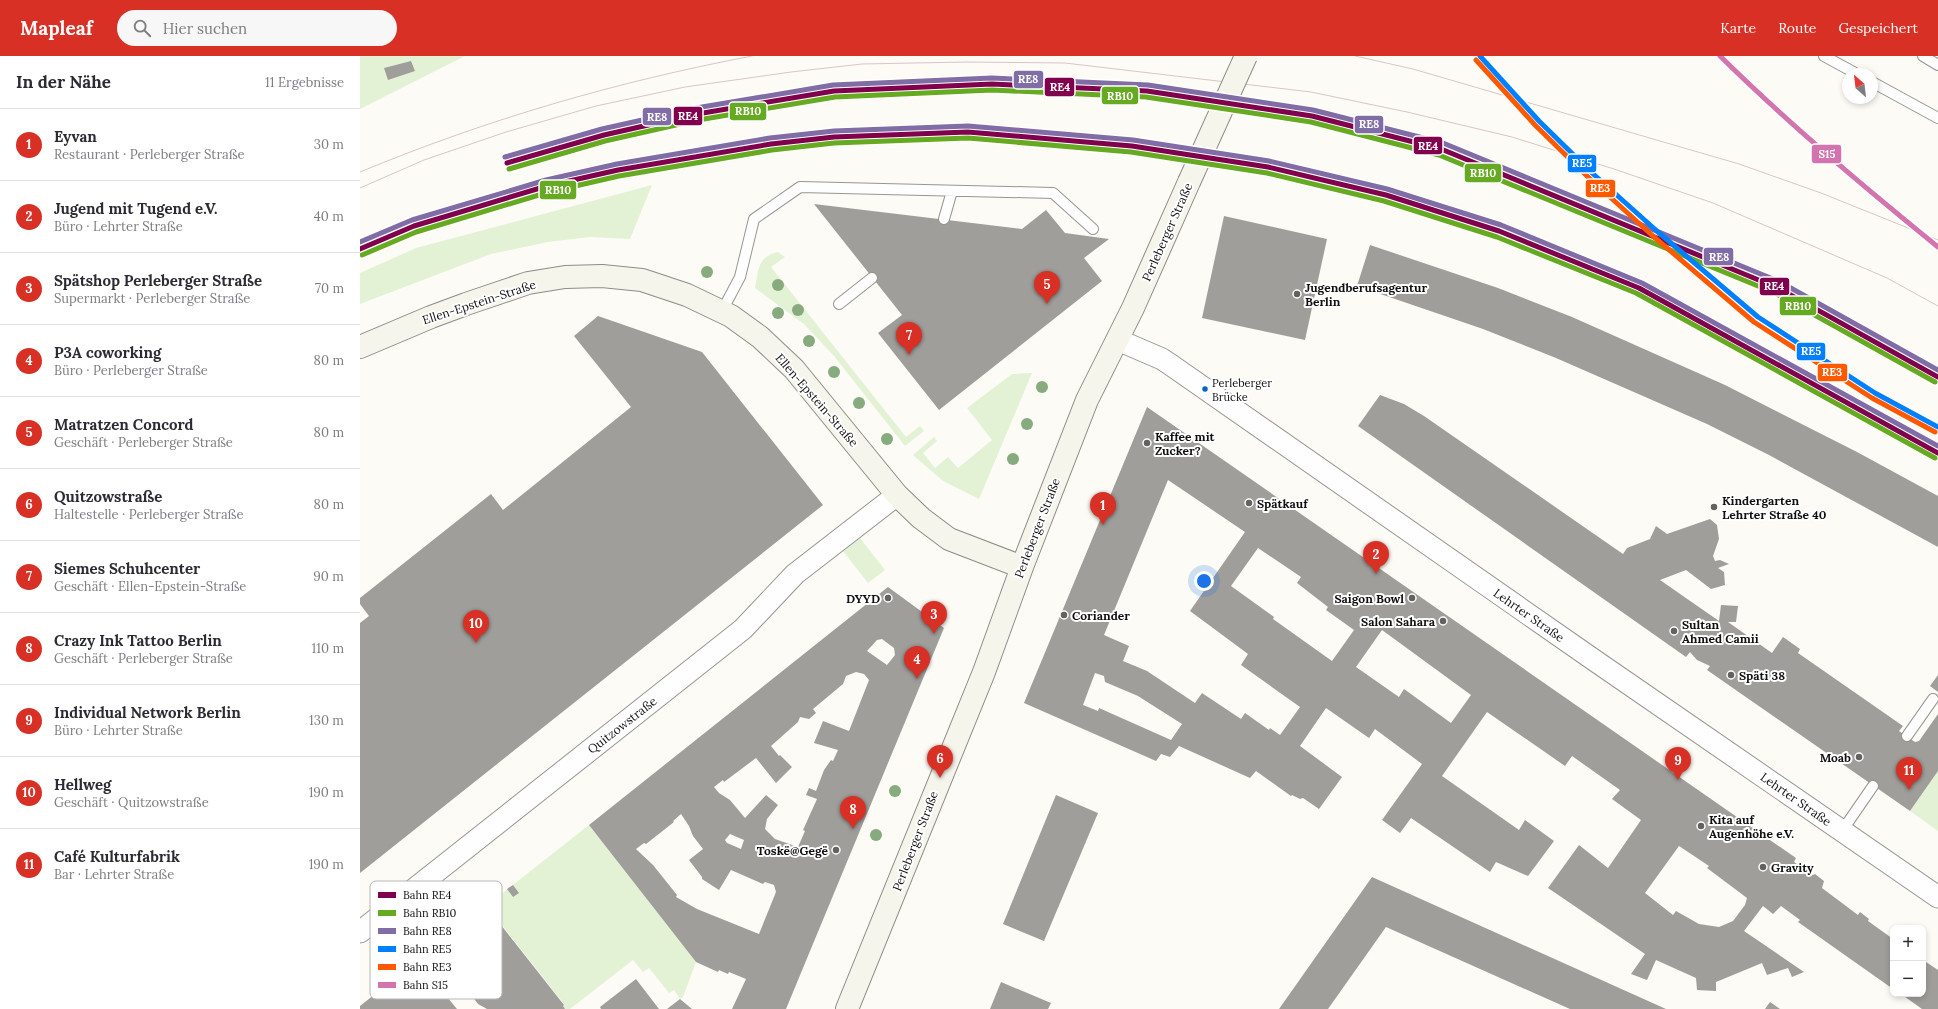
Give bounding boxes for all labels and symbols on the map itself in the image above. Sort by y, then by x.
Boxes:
north arrow [1842,68,1878,104]
line badge: RE8 [1013,70,1044,89]
text: RE8 [1018,72,1038,86]
line badge: RE4 [1044,77,1075,97]
text: RE4 [1050,80,1070,94]
line badge: RB10 [1101,86,1139,105]
text: RB10 [1107,89,1133,103]
line badge: RB10 [729,102,767,121]
text: RB10 [735,104,761,118]
line badge: RE4 [673,106,703,126]
line badge: RE8 [642,107,672,126]
text: RE4 [678,109,698,123]
text: RE8 [647,110,667,124]
line badge: RE8 [1354,115,1384,134]
text: RE8 [1359,117,1379,131]
line badge: RE4 [1413,136,1443,155]
text: RE4 [1418,139,1438,153]
line badge: S15 [1811,144,1842,164]
text: S15 [1819,147,1836,161]
line badge: RE5 [1567,154,1597,173]
text: RE5 [1572,156,1592,170]
line badge: RB10 [1464,163,1502,183]
text: RB10 [1470,166,1496,180]
line badge: RE3 [1585,179,1616,198]
line badge: RB10 [539,180,577,200]
street label: Perleberger Straße [1139,180,1196,283]
text: RE3 [1590,181,1610,195]
text: RB10 [545,183,571,197]
line badge: RE8 [1703,247,1734,266]
text: RE8 [1709,250,1729,264]
pin: 5 [1034,271,1060,304]
street label: Ellen-Epstein-Straße [420,276,538,327]
line badge: RE4 [1759,277,1790,296]
text: RE4 [1764,279,1784,293]
place label: Jugendberufsagentur Berlin [1305,280,1427,309]
marker: Jugendberufsagentur Berlin [1292,289,1302,299]
line badge: RB10 [1779,296,1817,316]
text: RB10 [1785,299,1811,313]
pin: 7 [896,322,922,355]
line badge: RE5 [1796,342,1826,361]
text: RE5 [1801,344,1821,358]
street label: Ellen-Epstein-Straße [772,350,862,450]
line badge: RE3 [1817,363,1848,382]
text: RE3 [1822,365,1842,379]
place label: Perleberger Brücke [1212,376,1272,404]
marker: Perleberger Brücke [1200,384,1210,394]
place label: Kaffee mit Zucker? [1155,429,1216,458]
marker: Kaffee mit Zucker? [1142,438,1152,448]
street label: Perleberger Straße [1011,475,1063,580]
pin: 1 [1090,492,1116,525]
place label: Kindergarten Lehrter Straße 40 [1722,493,1827,522]
place label: Spätkauf [1257,496,1309,511]
marker: Spätkauf [1244,498,1254,508]
marker: Kindergarten Lehrter Straße 40 [1709,502,1719,512]
pin: 2 [1363,541,1389,574]
your location [1194,571,1214,591]
street label: Lehrter Straße [1491,585,1568,645]
place label: DYYD [846,591,880,606]
place label: Saigon Bowl [1334,591,1404,606]
marker: DYYD [883,593,893,603]
marker: Saigon Bowl [1407,593,1417,603]
pin: 3 [921,601,947,634]
place label: Coriander [1072,608,1130,623]
pin: 10 [463,610,489,643]
marker: Coriander [1059,610,1069,620]
place label: Salon Sahara [1361,614,1436,629]
marker: Salon Sahara [1438,616,1448,626]
place label: Sultan Ahmed Camii [1682,617,1759,646]
marker: Sultan Ahmed Camii [1669,626,1679,636]
pin: 4 [904,646,930,679]
place label: Späti 38 [1739,668,1785,683]
marker: Späti 38 [1726,670,1736,680]
street label: Quitzowstraße [584,693,660,757]
pin: 6 [927,745,953,778]
pin: 9 [1665,747,1691,780]
place label: Moab [1820,750,1851,765]
marker: Moab [1854,752,1864,762]
pin: 11 [1896,757,1922,790]
street label: Lehrter Straße [1758,769,1835,829]
street label: Perleberger Straße [889,788,941,893]
pin: 8 [840,796,866,829]
place label: Kita auf Augenhöhe e.V. [1709,812,1794,841]
marker: Kita auf Augenhöhe e.V. [1696,821,1706,831]
place label: Toskë@Gegë [757,843,829,858]
marker: Toskë@Gegë [831,845,841,855]
place label: Gravity [1771,860,1814,875]
marker: Gravity [1758,862,1768,872]
legend [370,881,502,999]
text: Bahn RE4 [403,888,451,902]
text: Bahn RB10 [403,906,456,920]
text: Bahn RE8 [403,924,452,938]
text: Bahn RE5 [403,942,451,956]
text: Bahn RE3 [403,960,452,974]
text: Bahn S15 [403,978,448,992]

